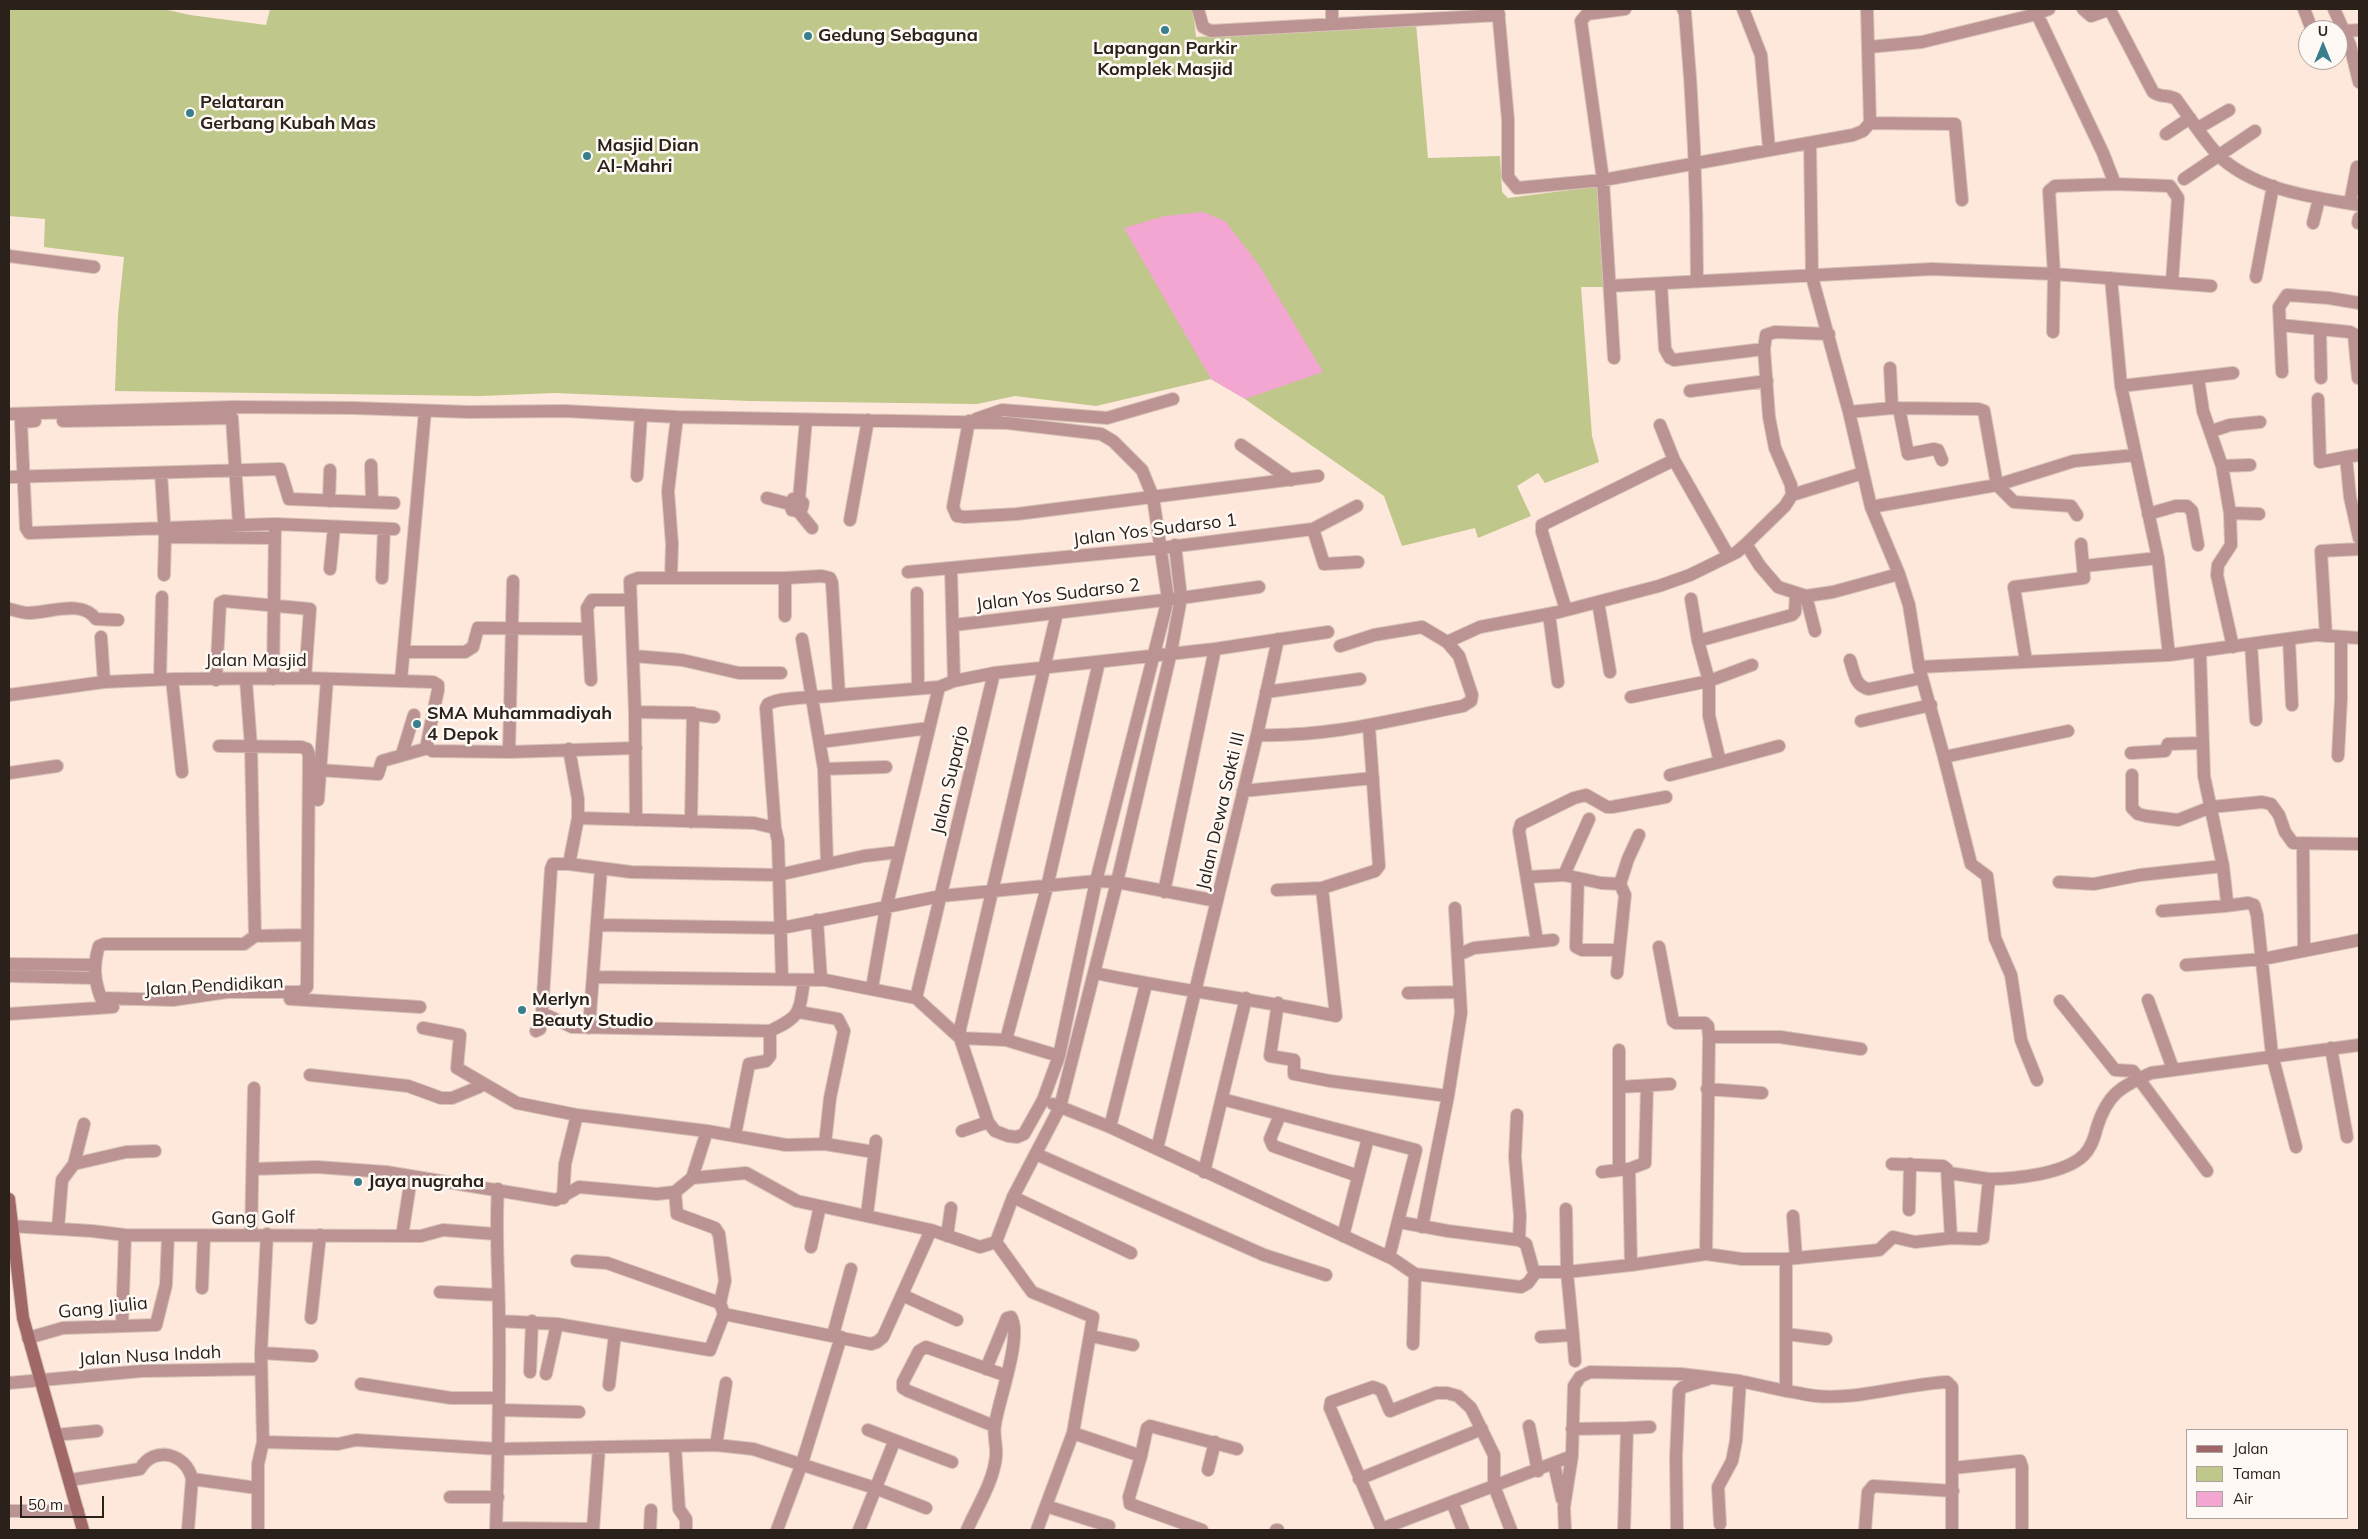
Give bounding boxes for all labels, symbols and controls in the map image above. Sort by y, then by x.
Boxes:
north arrow [2298,20,2348,70]
text: U [2318,22,2328,40]
marker: Lapangan Parkir Komplek Masjid [1159,24,1171,36]
place label: Gedung Sebaguna [818,25,978,47]
marker: Gedung Sebaguna [802,30,814,42]
place label: Lapangan Parkir Komplek Masjid [1093,38,1237,80]
place label: Pelataran Gerbang Kubah Mas [200,92,376,134]
marker: Pelataran Gerbang Kubah Mas [184,107,196,119]
place label: Masjid Dian Al-Mahri [597,135,699,178]
marker: Masjid Dian Al-Mahri [581,150,593,162]
street label: Jalan Yos Sudarso 1 [1072,509,1238,551]
street label: Jalan Yos Sudarso 2 [975,574,1141,616]
street label: Jalan Masjid [205,650,307,672]
place label: SMA Muhammadiyah 4 Depok [427,703,612,746]
marker: SMA Muhammadiyah 4 Depok [411,718,423,730]
street label: Jalan Suparjo [927,723,973,837]
street label: Jalan Dewa Sakti III [1192,730,1250,892]
street label: Jalan Pendidikan [144,972,284,1000]
place label: Merlyn Beauty Studio [532,989,653,1032]
marker: Merlyn Beauty Studio [516,1004,528,1016]
place label: Jaya nugraha [368,1171,484,1193]
marker: Jaya nugraha [352,1176,364,1188]
street label: Gang Golf [211,1206,295,1230]
street label: Gang Jiulia [57,1293,149,1323]
street label: Jalan Nusa Indah [78,1341,222,1371]
legend [2186,1429,2348,1519]
text: Jalan [2233,1439,2268,1458]
text: Taman [2233,1464,2281,1483]
scale bar [22,1486,106,1518]
text: Air [2233,1489,2253,1508]
text: 50 m [28,1495,63,1514]

